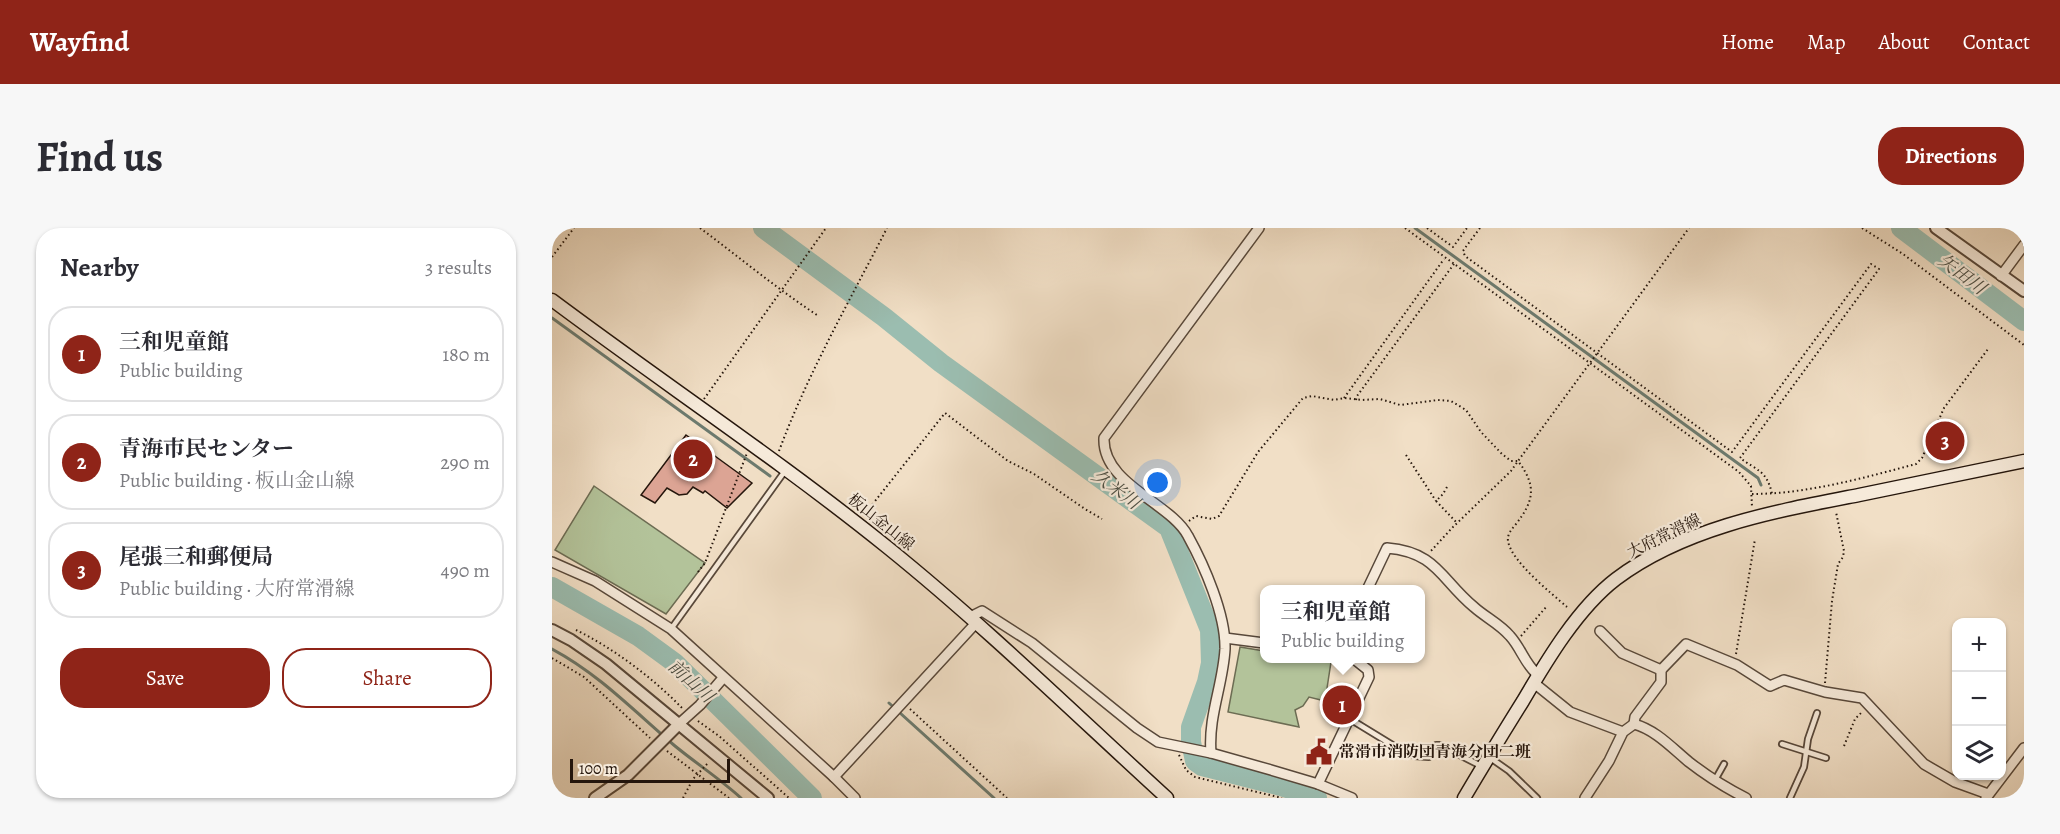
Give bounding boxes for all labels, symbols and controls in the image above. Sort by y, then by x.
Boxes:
text: Wayfind [30,23,129,61]
text: Home [1721,28,1774,56]
text: Map [1807,28,1845,56]
text: About [1878,28,1930,56]
text: Contact [1963,28,2030,56]
button: Directions [1878,127,2024,185]
text: Find us [36,128,163,185]
water label: 矢田川 [1933,248,1992,301]
text: Nearby [60,250,139,285]
text: 3 results [425,254,492,281]
text: 三和児童館 [119,327,229,357]
text: 1 [78,341,85,368]
text: 180 m [442,341,490,368]
text: Public building [119,357,243,384]
pin: 3 [1926,418,1964,464]
text: 青海市民センター [119,434,294,464]
pin: 2 [674,436,712,482]
text: 2 [77,449,86,476]
text: 290 m [440,449,490,476]
water label: 久米川 [1087,463,1147,516]
text: Public building · 板山金山線 [119,467,355,494]
your location [1143,468,1172,497]
street label: 板山金山線 [843,488,919,556]
street label: 大府常滑線 [1623,509,1705,563]
text: 尾張三和郵便局 [119,542,273,572]
text: 3 [77,557,86,584]
text: 490 m [441,557,490,584]
text: Public building · 大府常滑線 [119,575,355,602]
popup [1260,585,1425,663]
text: 三和児童館 [1281,597,1391,627]
map controls [1952,618,2006,780]
button: + [1952,618,2006,672]
text: Public building [1281,627,1404,654]
button: Save [60,648,270,708]
button: Share [282,648,492,708]
water label: 前山川 [663,654,721,709]
button: − [1952,672,2006,726]
pin: 1 [1322,682,1362,728]
button: layers [1952,726,2006,780]
public building icon: 常滑市消防団青海分団二班 [1304,737,1334,767]
place label: 常滑市消防団青海分団二班 [1339,741,1531,763]
scale bar [570,756,730,784]
text: 100 m [579,758,618,780]

